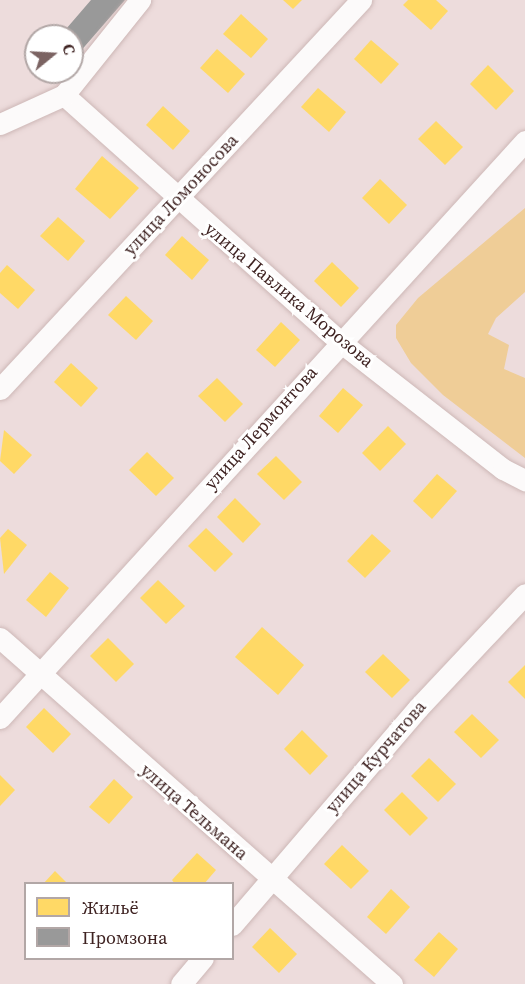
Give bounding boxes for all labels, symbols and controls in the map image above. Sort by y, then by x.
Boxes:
north arrow [24,24,84,84]
text: С [57,41,81,57]
street label: улица Ломоносова [119,130,243,260]
street label: улица Павлика Морозова [200,218,378,372]
street label: улица Лермонтова [200,362,322,494]
street label: улица Курчатова [321,696,431,818]
street label: улица Тельмана [136,759,252,865]
legend [24,882,234,960]
text: Жильё [82,895,139,920]
text: Промзона [82,925,167,950]

